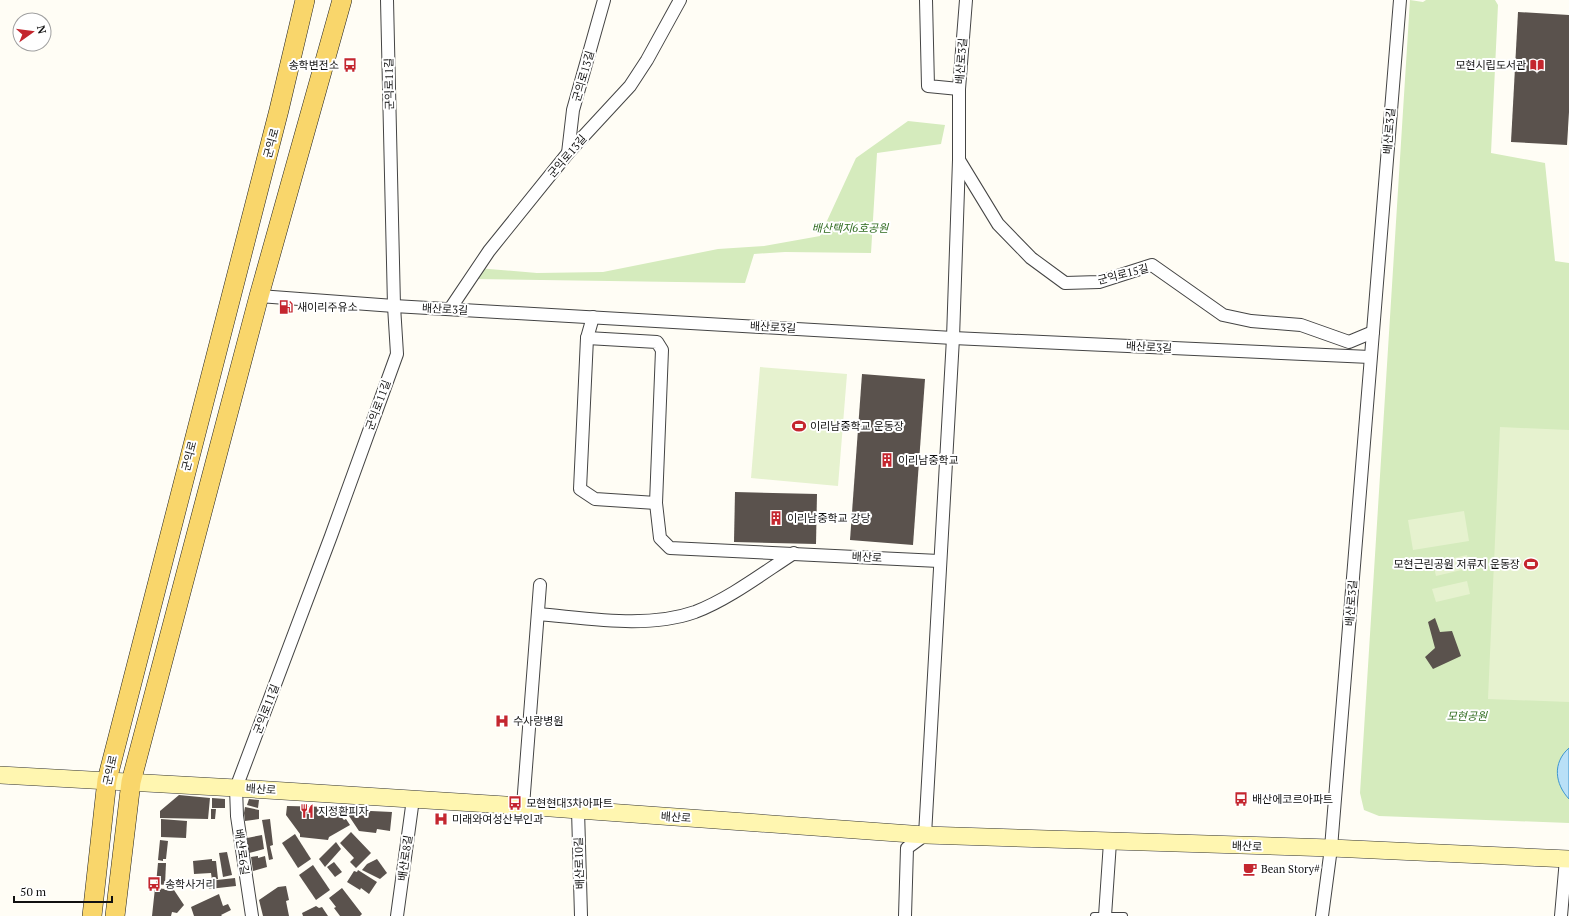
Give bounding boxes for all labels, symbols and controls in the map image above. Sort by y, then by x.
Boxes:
north arrow [12,12,52,52]
text: N [34,24,50,36]
street label: 배산로3길 [952,37,970,85]
street label: 군의로13길 [569,49,597,103]
bus stop icon: 송학변전소 [342,57,358,73]
library icon: 모현시립도서관 [1529,57,1545,73]
place label: 송학변전소 [288,58,339,72]
street label: 군익로11길 [382,58,396,110]
place label: 모현시립도서관 [1455,58,1526,72]
street label: 배산로3길 [1380,107,1398,155]
street label: 군익로 [260,127,282,159]
street label: 군익로13길 [545,132,589,180]
park label: 배산택지6호공원 [812,221,889,235]
street label: 군익로15길 [1096,261,1150,287]
fuel station icon: 새이리주유소 [278,299,294,315]
place label: 새이리주유소 [297,300,358,314]
street label: 배산로3길 [421,301,469,317]
street label: 배산로3길 [749,319,797,335]
street label: 배산로3길 [1125,339,1173,355]
street label: 군익로11길 [362,378,394,432]
sports icon: 이리남중학교 운동장 [791,418,807,434]
place label: 이리남중학교 운동장 [810,419,904,433]
street label: 군익로 [179,440,199,472]
building icon: 이리남중학교 [879,452,895,468]
place label: 이리남중학교 [898,453,959,467]
building icon: 이리남중학교 강당 [768,510,784,526]
place label: 이리남중학교 강당 [787,511,871,525]
street label: 배산로 [851,549,883,565]
sports icon: 모현근린공원 저류지 운동장 [1523,556,1539,572]
place label: 모현근린공원 저류지 운동장 [1393,557,1520,571]
street label: 배산로3길 [1342,579,1360,627]
street label: 군익로11길 [250,682,282,736]
park label: 모현공원 [1447,709,1488,723]
hospital icon: 수사랑병원 [494,713,510,729]
place label: 수사랑병원 [513,714,564,728]
street label: 군익로 [100,754,120,786]
street label: 배산로 [245,781,277,797]
bus stop icon: 배산에코르아파트 [1233,791,1249,807]
place label: 배산에코르아파트 [1252,792,1333,806]
bus stop icon: 모현현대3차아파트 [507,795,523,811]
place label: 모현현대3차아파트 [526,796,613,810]
restaurant icon: 지정환피자 [299,803,315,819]
place label: 지정환피자 [318,804,369,818]
street label: 배산로 [660,809,692,825]
hospital icon: 미래와여성산부인과 [433,811,449,827]
place label: 미래와여성산부인과 [452,812,543,826]
street label: 배산로6길 [232,828,252,876]
street label: 배산로8길 [395,834,415,882]
street label: 배산로10길 [571,837,587,889]
street label: 배산로 [1232,838,1262,854]
cafe icon: Bean Story# [1242,861,1258,877]
place label: Bean Story# [1261,862,1320,876]
bus stop icon: 송학사거리 [146,876,162,892]
place label: 송학사거리 [165,877,216,891]
scale bar [14,878,112,904]
text: 50 m [20,884,47,899]

